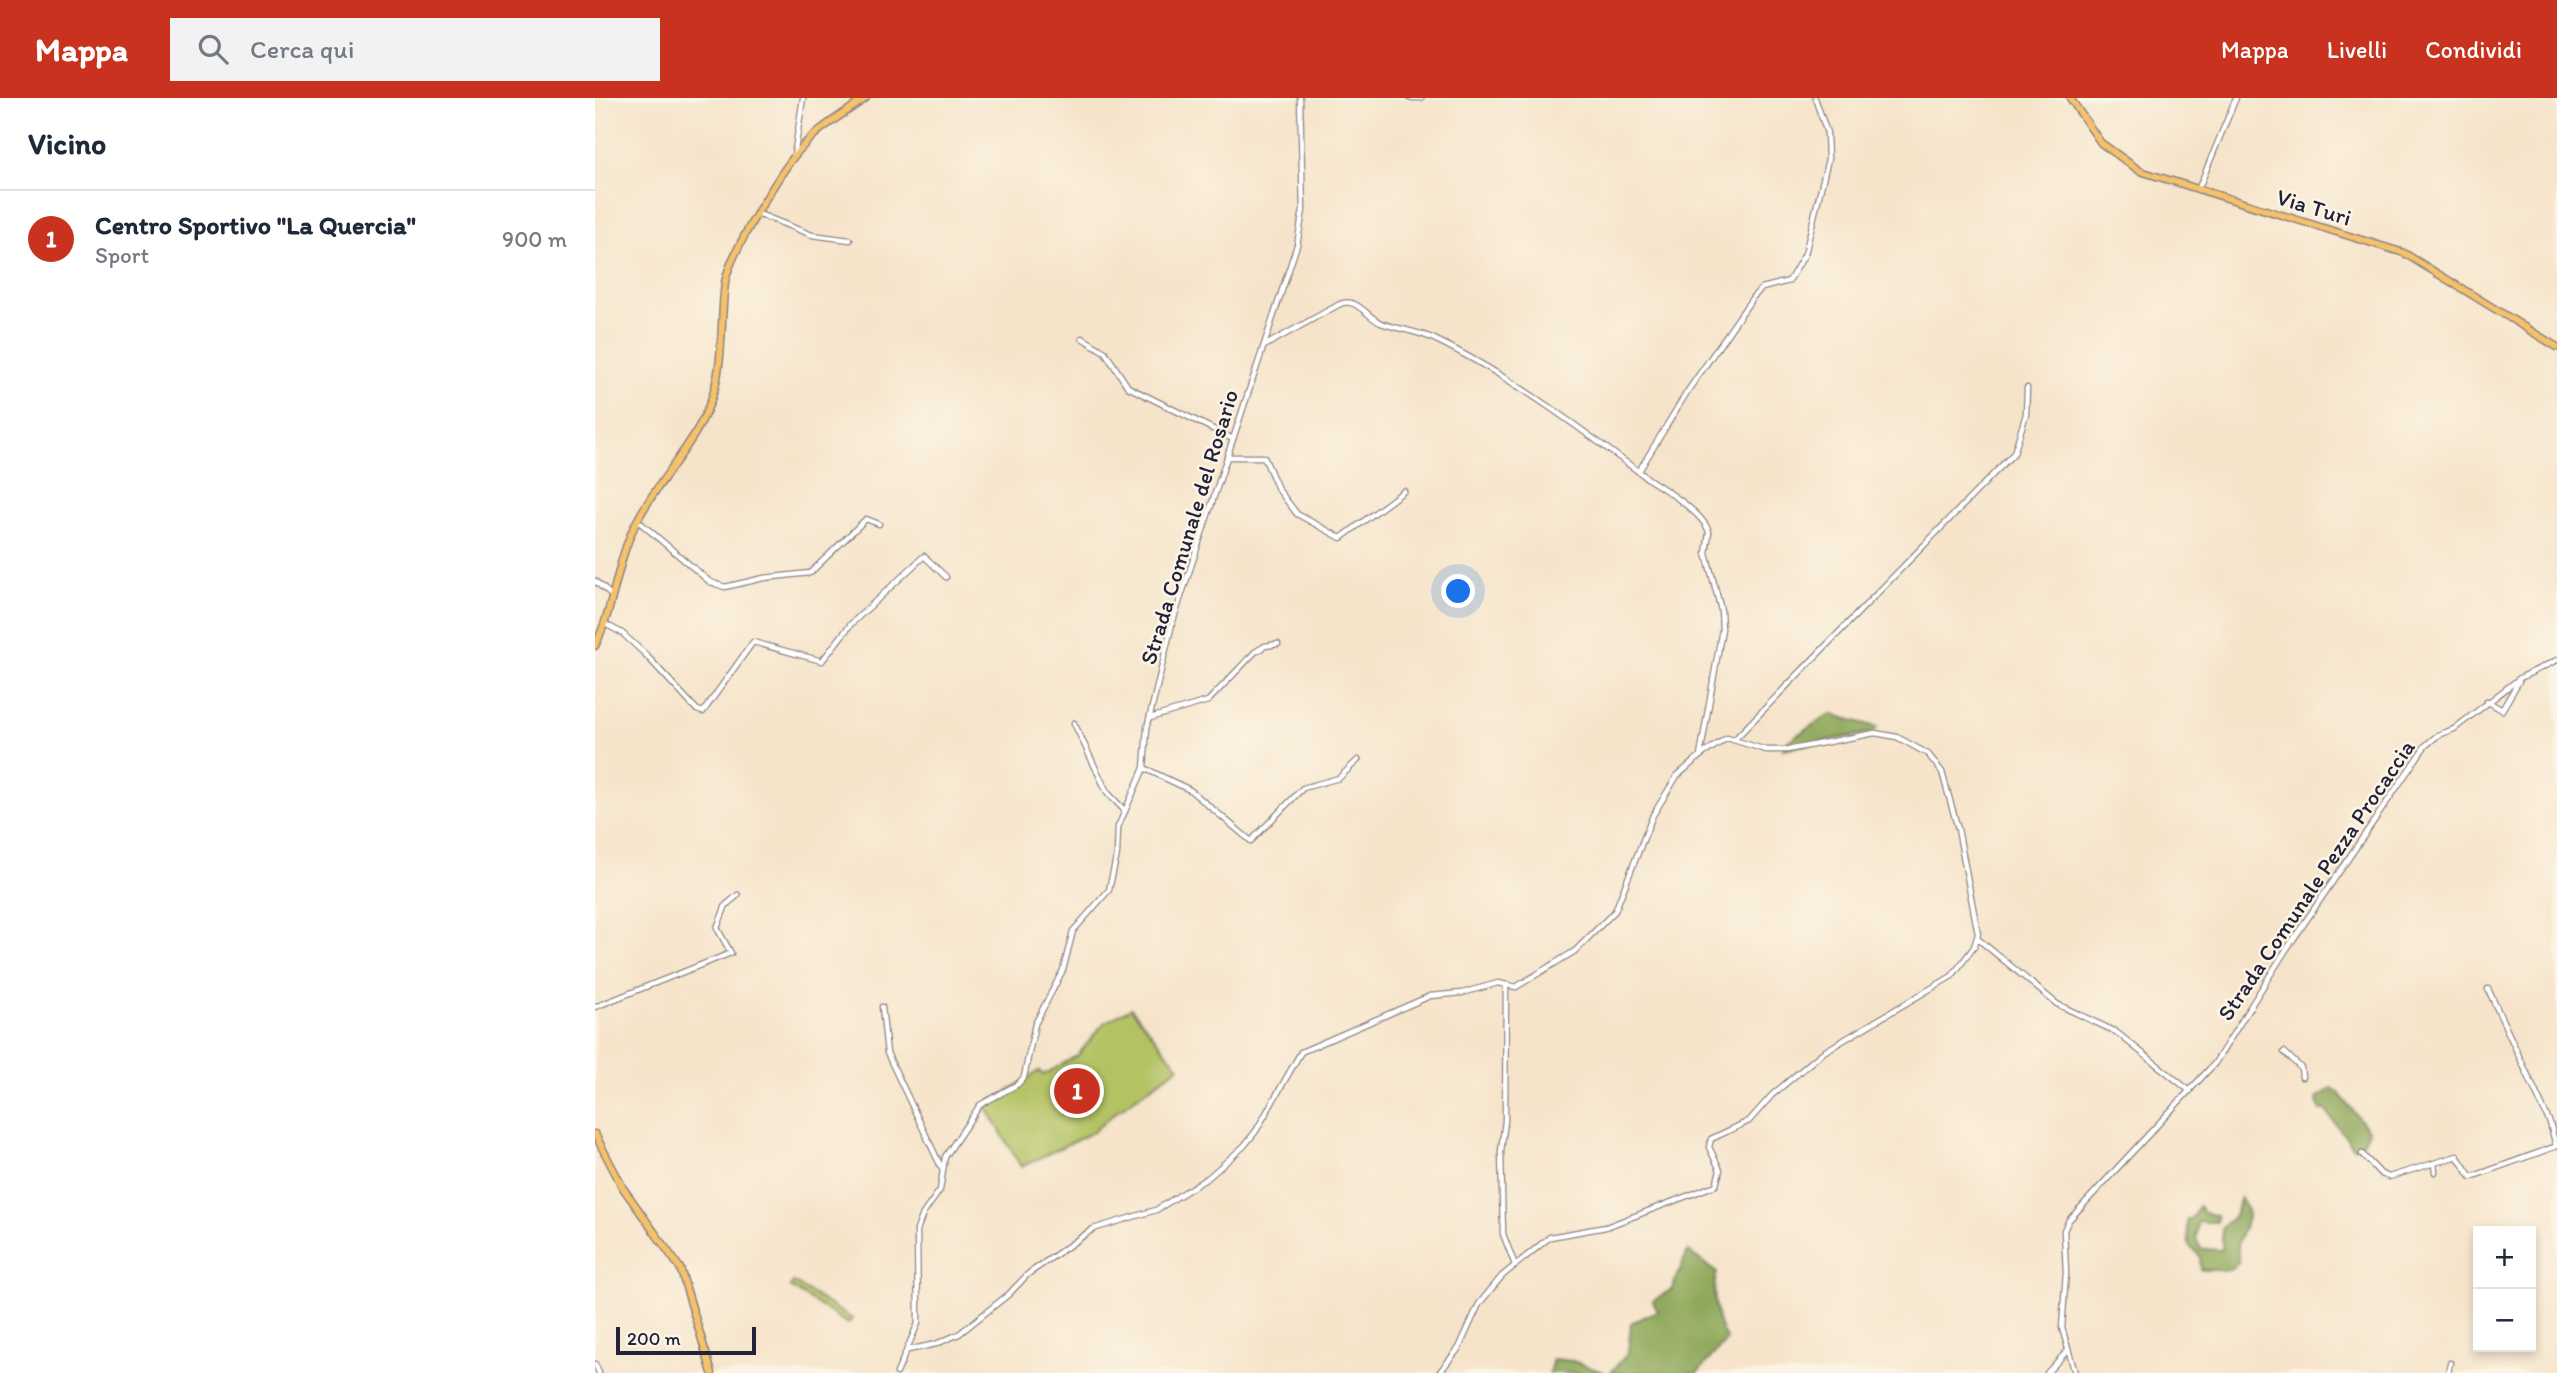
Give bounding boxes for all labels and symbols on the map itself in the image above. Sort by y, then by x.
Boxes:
street label: Via Turi [2273,182,2355,232]
street label: Strada Comunale del Rosario [1134,386,1244,668]
your location [1441,574,1475,608]
street label: Strada Comunale Pezza Procaccia [2211,734,2421,1026]
pin: 1 [1054,1065,1100,1117]
scale bar [616,1324,756,1356]

